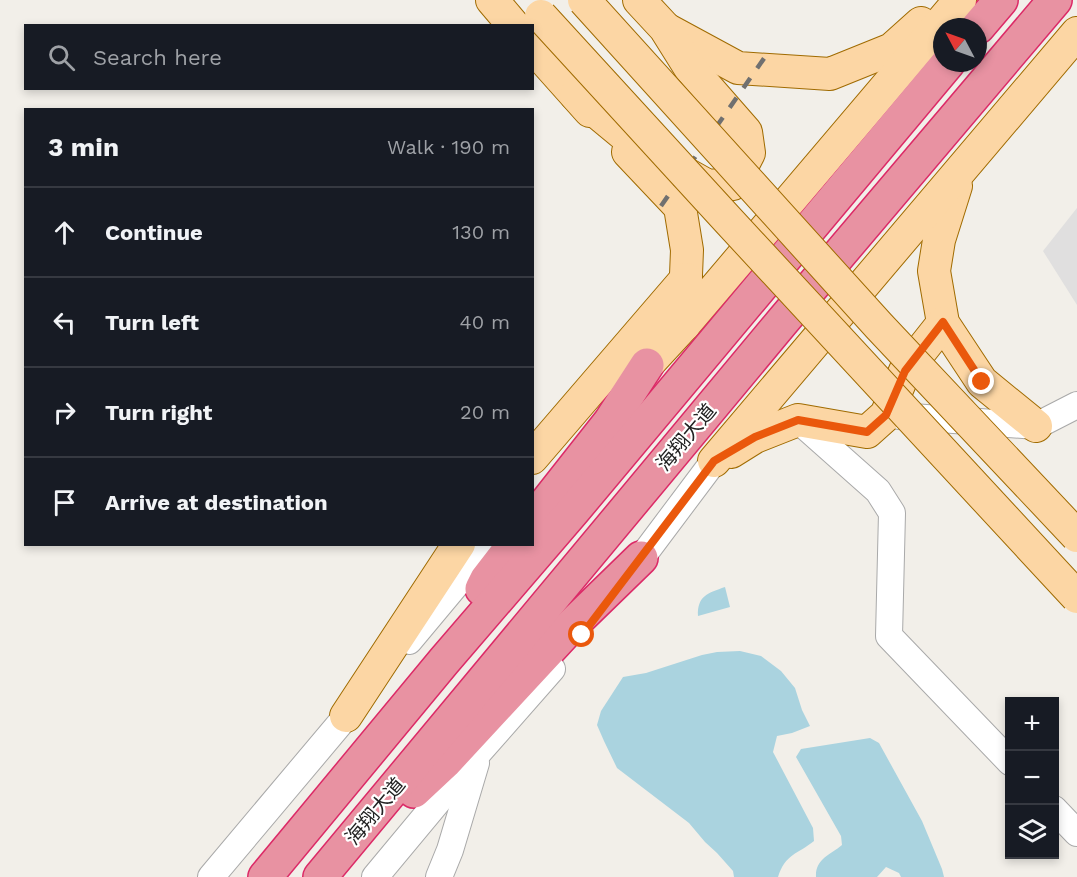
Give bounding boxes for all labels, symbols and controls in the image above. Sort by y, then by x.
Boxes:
north arrow [933,18,987,72]
search box [24,24,534,90]
icon: search [45,41,78,74]
text: Search here [93,45,222,70]
text: 3 min [48,132,119,162]
text: Walk · 190 m [387,135,510,159]
icon: ahead [48,216,81,249]
text: Continue [105,220,203,245]
text: 130 m [452,220,510,244]
icon: left [48,306,81,339]
text: Turn left [105,310,199,335]
text: 40 m [459,310,510,334]
route end [968,368,994,394]
icon: right [48,396,81,429]
street label: 海翔大道 [651,399,721,475]
text: Turn right [105,400,212,425]
text: 20 m [460,400,510,424]
icon: arrive [48,486,81,519]
text: Arrive at destination [105,490,328,515]
route start [568,621,594,647]
map controls [1005,697,1059,859]
button: + [1005,697,1059,751]
button: − [1005,751,1059,805]
street label: 海翔大道 [340,773,410,849]
button: layers [1005,805,1059,859]

